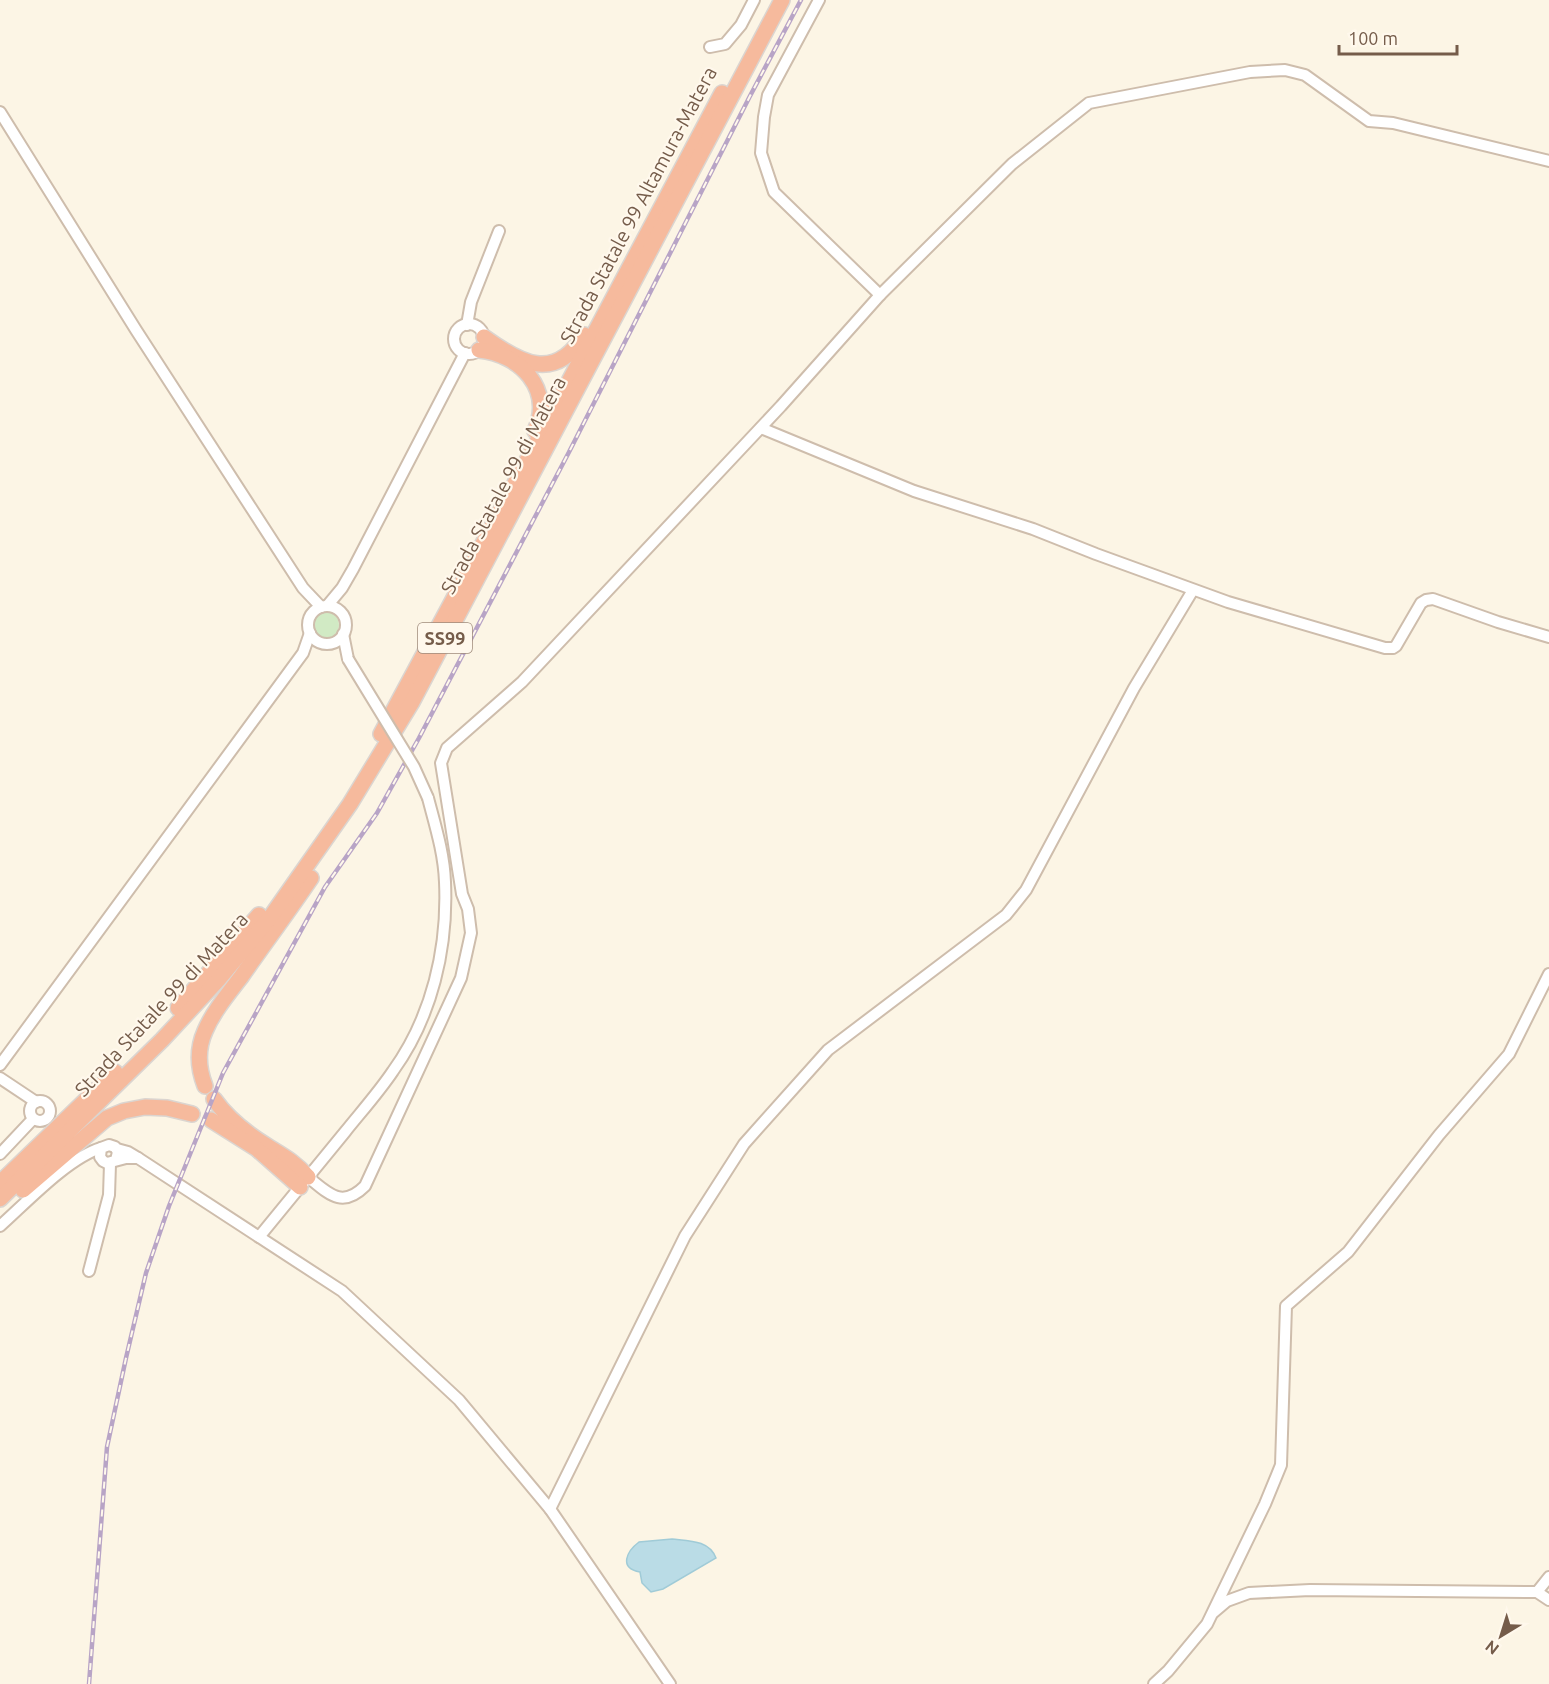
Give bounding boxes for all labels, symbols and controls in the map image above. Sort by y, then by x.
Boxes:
scale bar [1339,18,1458,56]
text: 100 m [1348,28,1398,48]
street label: Strada Statale 99 Altamura-Matera [555,63,721,347]
street label: Strada Statale 99 di Matera [436,372,570,598]
road number: SS99 [418,623,472,653]
street label: Strada Statale 99 di Matera [70,907,252,1101]
north arrow [1471,1606,1531,1666]
text: N [1482,1637,1502,1659]

